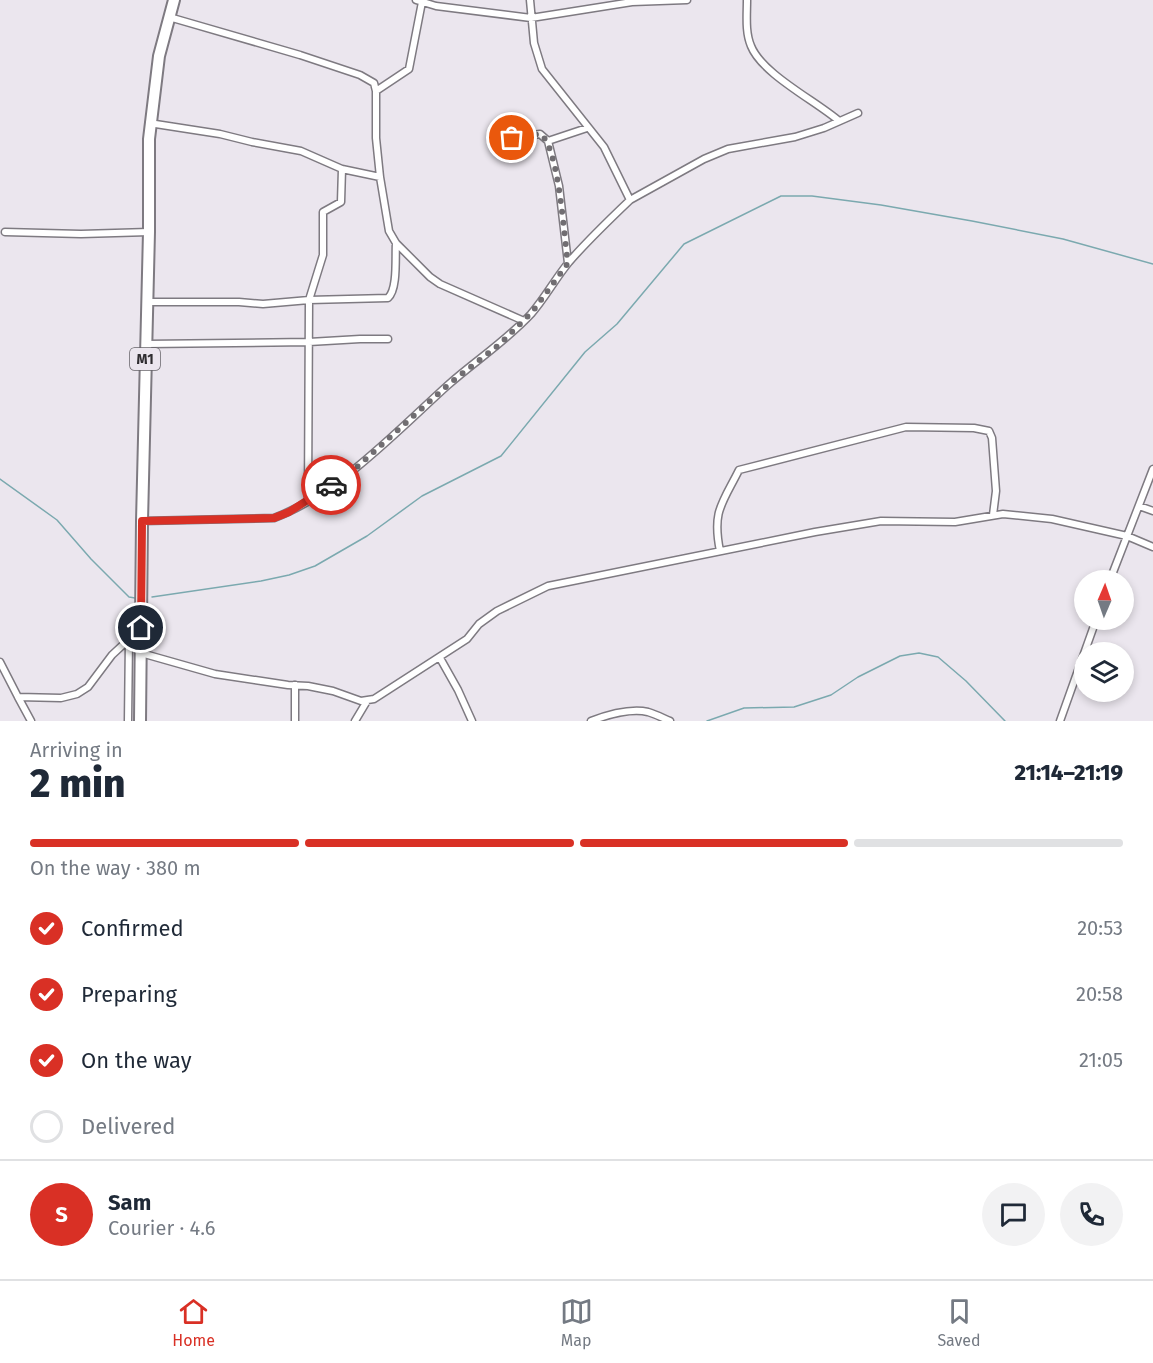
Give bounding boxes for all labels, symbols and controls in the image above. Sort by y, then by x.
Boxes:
pin [486,112,537,163]
icon: bag [495,121,528,154]
road number: M1 [130,348,160,370]
courier [301,455,361,515]
icon: car [315,469,348,502]
north arrow [1074,570,1134,630]
map controls [1074,570,1134,702]
pin [115,602,166,653]
icon: home [124,611,157,644]
button: layers [1074,642,1134,702]
text: Arriving in [30,738,123,762]
text: 21:14–21:19 [1014,759,1123,786]
text: 2 min [30,761,126,807]
text: On the way · 380 m [30,856,201,880]
icon: check [30,912,63,945]
text: Confirmed [81,915,184,942]
text: 20:53 [1077,916,1123,940]
icon: check [30,978,63,1011]
text: Preparing [81,981,177,1008]
text: 20:58 [1076,982,1123,1006]
icon: check [30,1044,63,1077]
text: On the way [81,1047,192,1074]
text: 21:05 [1079,1048,1123,1072]
text: Delivered [81,1113,176,1140]
button: chat [982,1183,1045,1246]
button: phone [1060,1183,1123,1246]
text: Sam [108,1189,151,1216]
text: S [55,1201,68,1228]
text: Courier · 4.6 [108,1216,215,1240]
tab: Home [172,1295,215,1350]
tab: Map [560,1295,593,1350]
tab: Saved [937,1295,981,1350]

